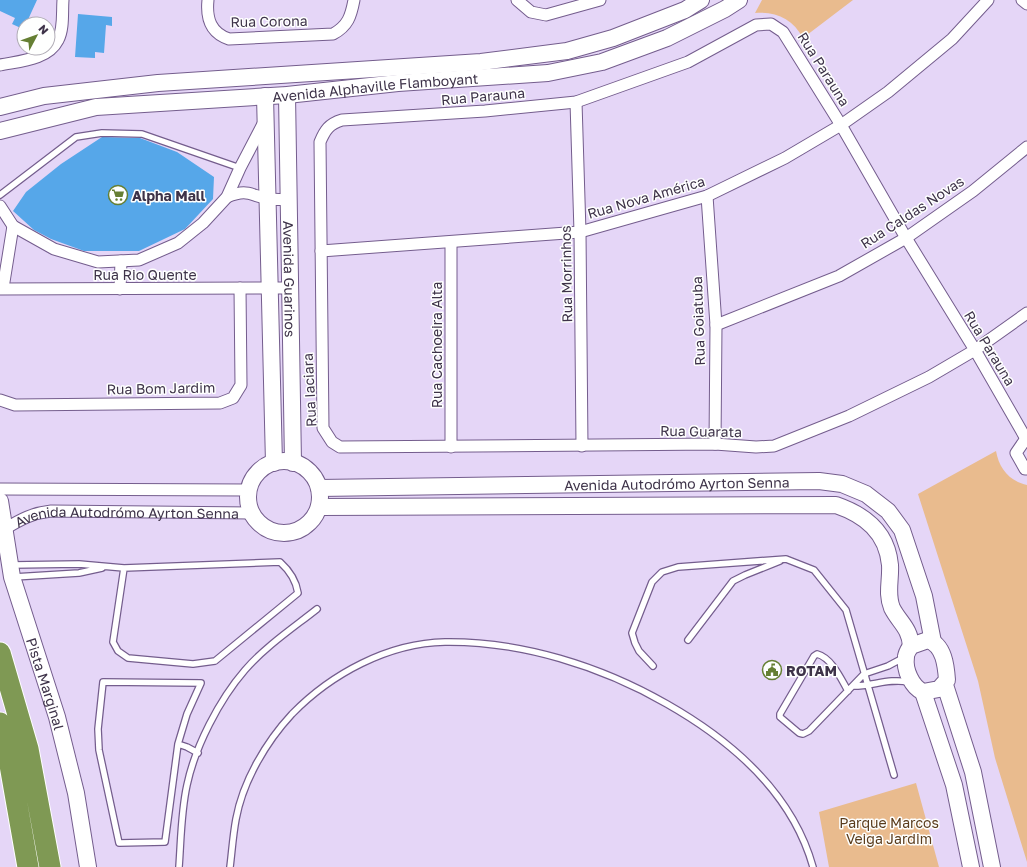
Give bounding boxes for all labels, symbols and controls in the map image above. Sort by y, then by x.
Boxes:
street label: Rua Corona [230,12,308,30]
north arrow [16,16,56,56]
text: N [36,22,52,37]
street label: Rua Parauna [794,29,854,109]
street label: Avenida Alphaville Flamboyant [272,69,479,104]
street label: Rua Parauna [440,84,526,108]
street label: Rua Nova América [585,172,707,222]
street label: Rua Caldas Novas [857,172,967,252]
supermarket icon: Alpha Mall [107,184,129,206]
place label: Alpha Mall [132,187,205,204]
street label: Avenida Guarinos [281,221,299,337]
street label: Rua Morrinhos [557,225,575,323]
street label: Rua Rio Quente [93,266,197,283]
street label: Rua Goiatuba [688,276,708,366]
street label: Rua Cachoeira Alta [428,282,445,408]
street label: Rua Parauna [961,308,1019,388]
street label: Rua Iaciara [299,353,319,427]
street label: Rua Bom Jardim [107,379,215,397]
street label: Rua Guarata [660,422,742,440]
street label: Avenida Autodrómo Ayrton Senna [564,473,790,493]
street label: Avenida Autodrómo Ayrton Senna [12,502,239,530]
street label: Pista Marginal [23,635,68,732]
public building icon: ROTAM [761,659,783,681]
place label: ROTAM [786,662,837,679]
park label: Parque Marcos Veiga Jardim [839,814,939,847]

